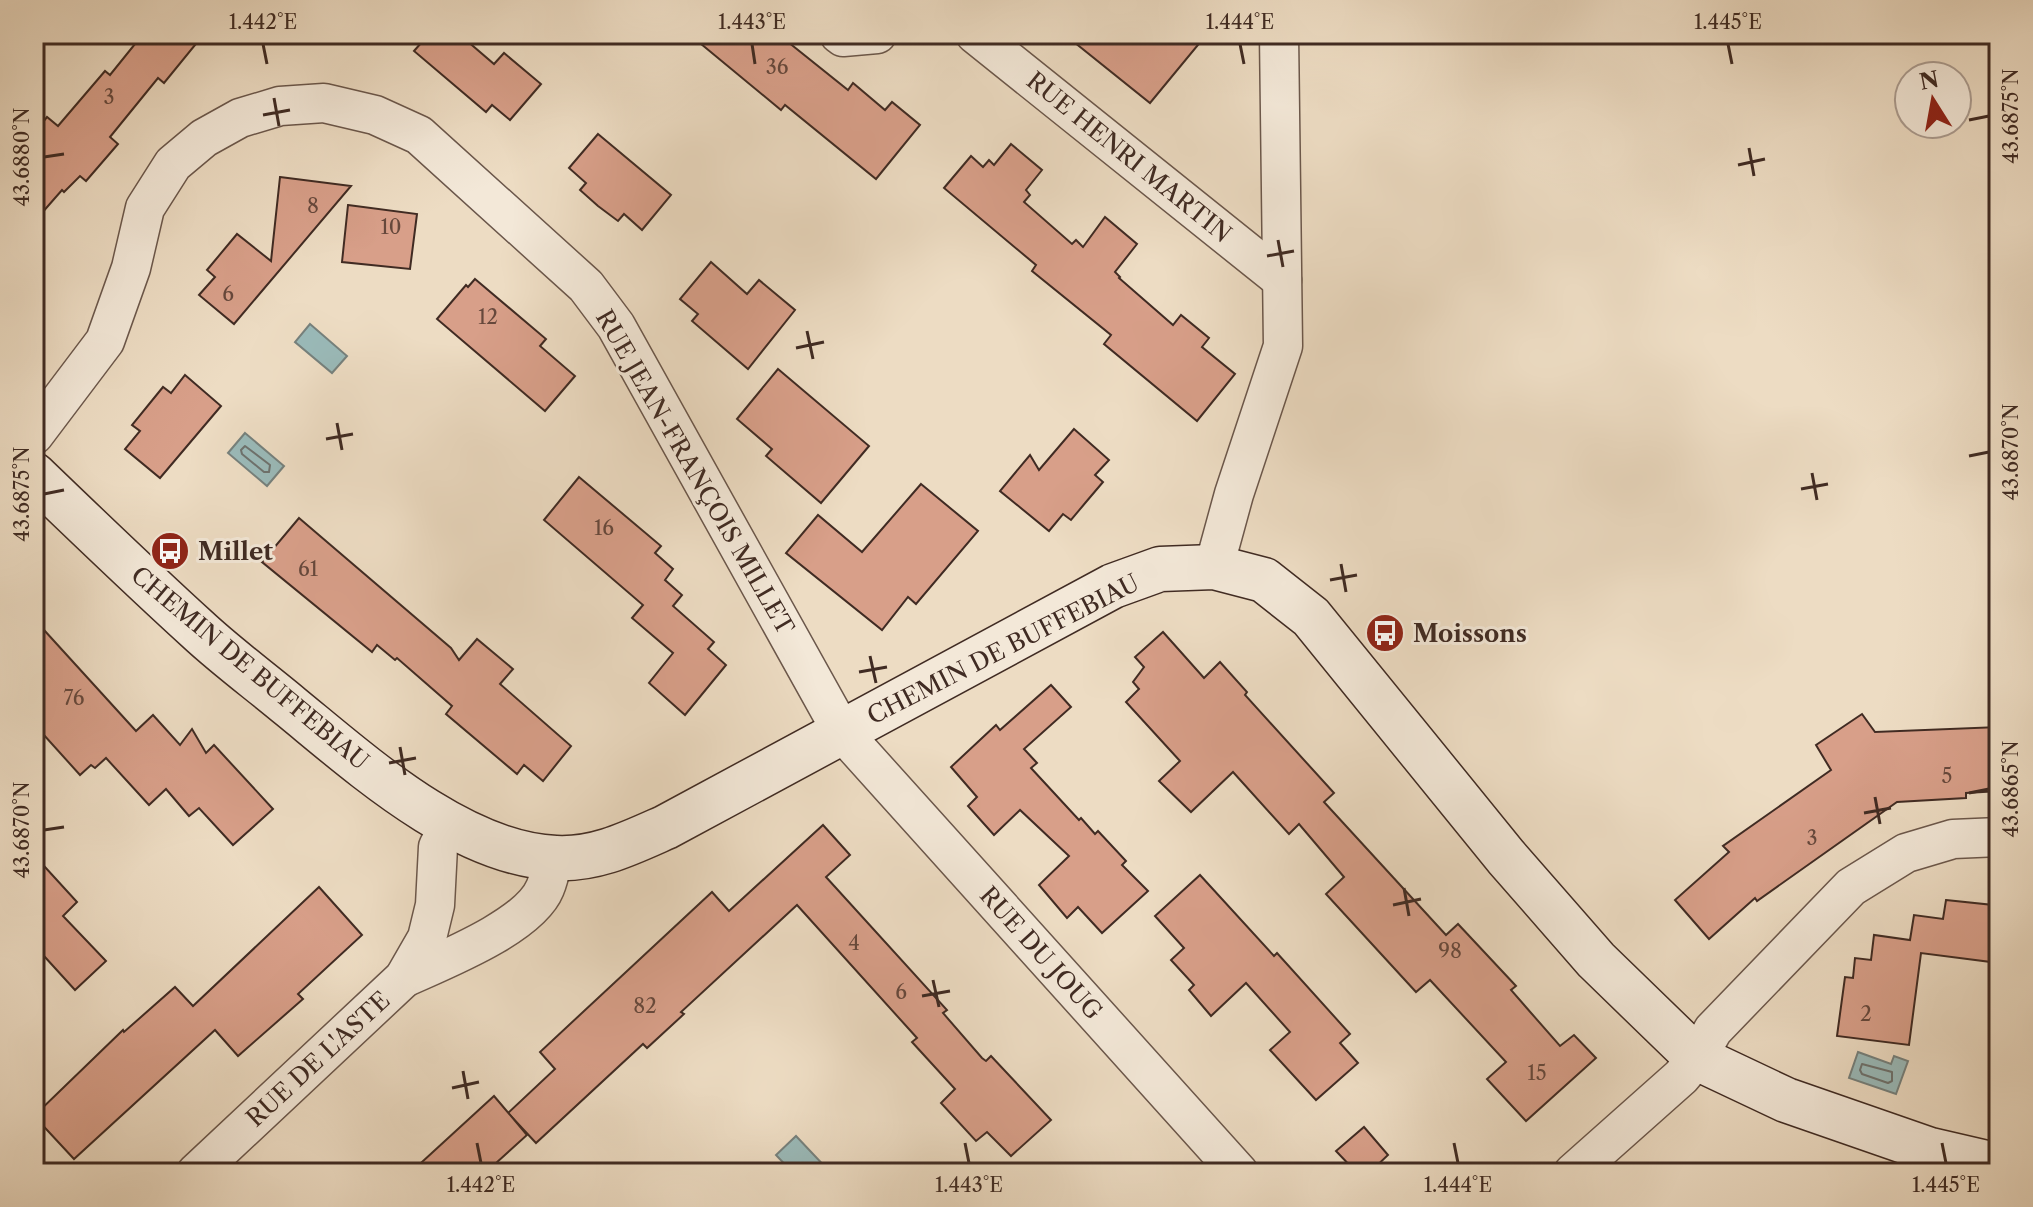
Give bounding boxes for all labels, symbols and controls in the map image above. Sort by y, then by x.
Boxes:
text: 1.442°E [229,10,297,34]
text: 1.443°E [718,10,786,34]
text: 1.444°E [1206,10,1274,34]
text: 1.445°E [1694,10,1762,34]
house number: 36 [766,55,788,79]
north arrow [1893,60,1973,140]
street label: RUE HENRI MARTIN [1021,66,1237,248]
text: N [1917,66,1941,96]
text: 43.6875°N [1999,68,2023,164]
house number: 3 [103,85,115,109]
text: 43.6880°N [10,107,34,207]
house number: 8 [307,194,319,218]
house number: 10 [380,215,402,239]
house number: 6 [222,282,234,306]
street label: RUE JEAN-FRANÇOIS MILLET [590,304,800,640]
house number: 12 [478,305,498,329]
text: 43.6870°N [1999,403,2023,501]
text: 43.6875°N [10,446,34,542]
house number: 16 [594,516,614,540]
bus stop icon: Millet [149,530,191,572]
place label: Millet [198,537,273,566]
house number: 61 [298,557,319,581]
street label: CHEMIN DE BUFFEBIAU [125,560,375,776]
street label: CHEMIN DE BUFFEBIAU [862,568,1144,730]
bus stop icon: Moissons [1364,612,1406,654]
place label: Moissons [1413,619,1527,648]
house number: 76 [63,686,85,710]
text: 43.6865°N [1999,740,2023,838]
house number: 5 [1942,764,1952,788]
text: 43.6870°N [10,781,34,879]
house number: 3 [1806,826,1818,850]
street label: RUE DU JOUG [974,881,1108,1025]
house number: 4 [848,931,860,955]
house number: 98 [1438,939,1462,963]
house number: 6 [895,980,907,1004]
street label: RUE DE L'ASTE [240,985,396,1133]
house number: 82 [633,994,657,1018]
house number: 2 [1860,1002,1872,1026]
house number: 15 [1527,1061,1547,1085]
text: 1.442°E [447,1173,515,1197]
text: 1.443°E [935,1173,1003,1197]
text: 1.444°E [1424,1173,1492,1197]
text: 1.445°E [1912,1173,1980,1197]

